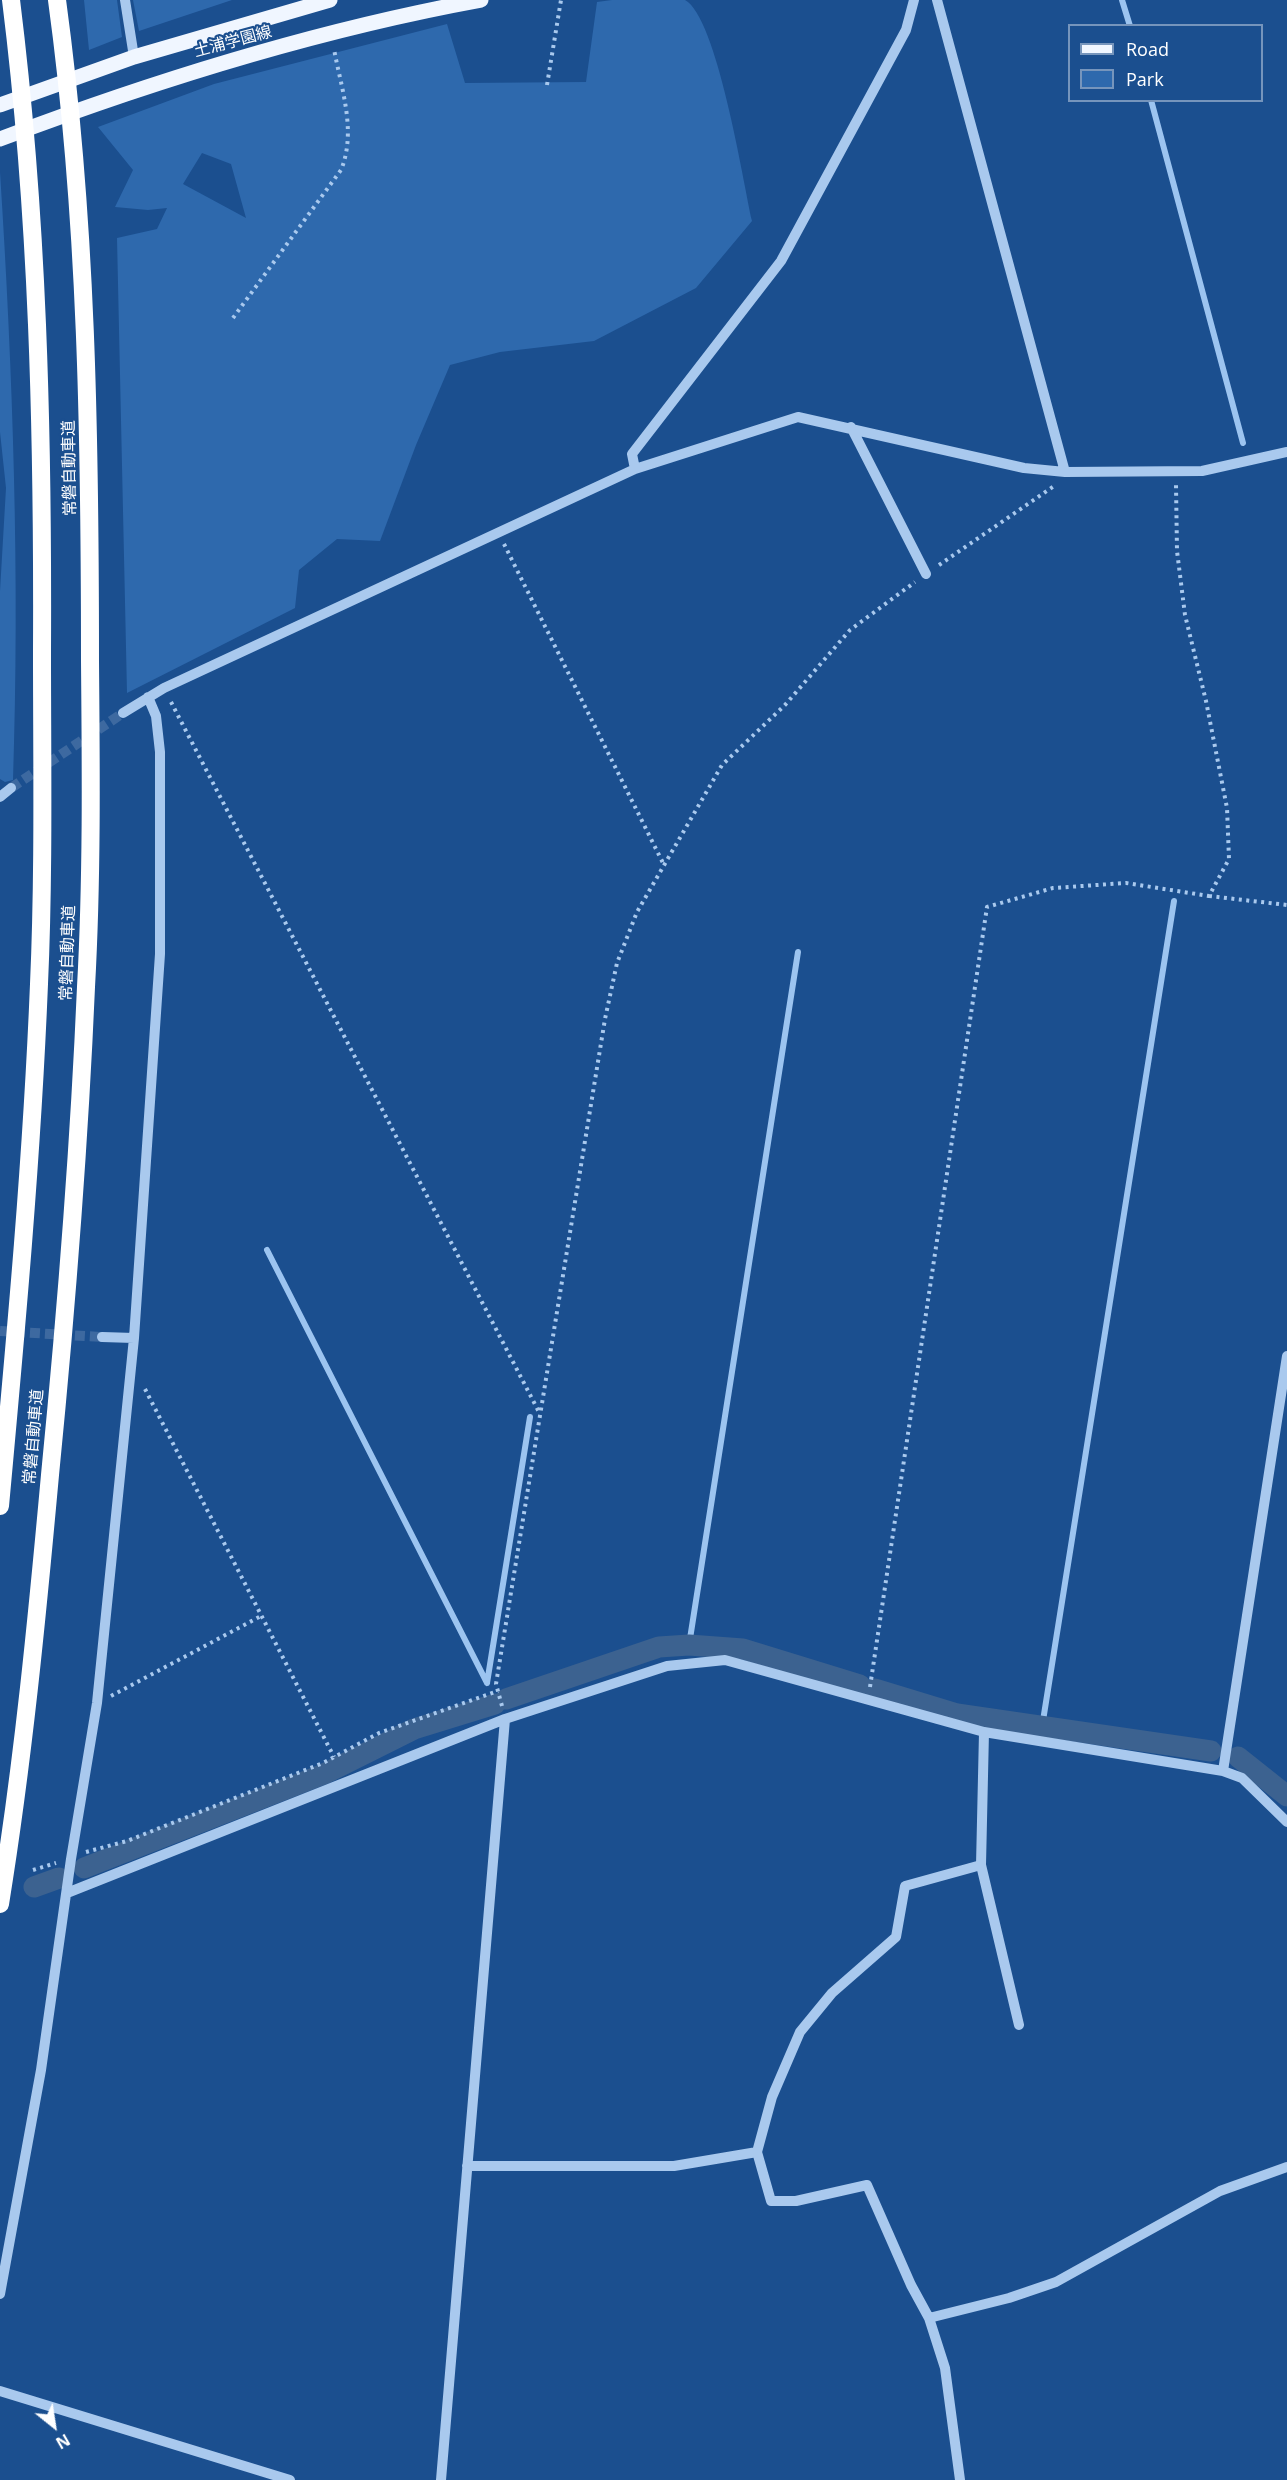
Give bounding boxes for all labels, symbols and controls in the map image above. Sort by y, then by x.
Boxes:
street label: 土浦学園線 [192,22,274,62]
legend [1068,24,1263,102]
text: Road [1126,37,1169,61]
text: Park [1126,67,1164,91]
street label: 常磐自動車道 [60,420,80,516]
street label: 常磐自動車道 [57,905,79,1001]
street label: 常磐自動車道 [20,1388,48,1486]
north arrow [24,2396,84,2456]
text: N [52,2429,74,2454]

